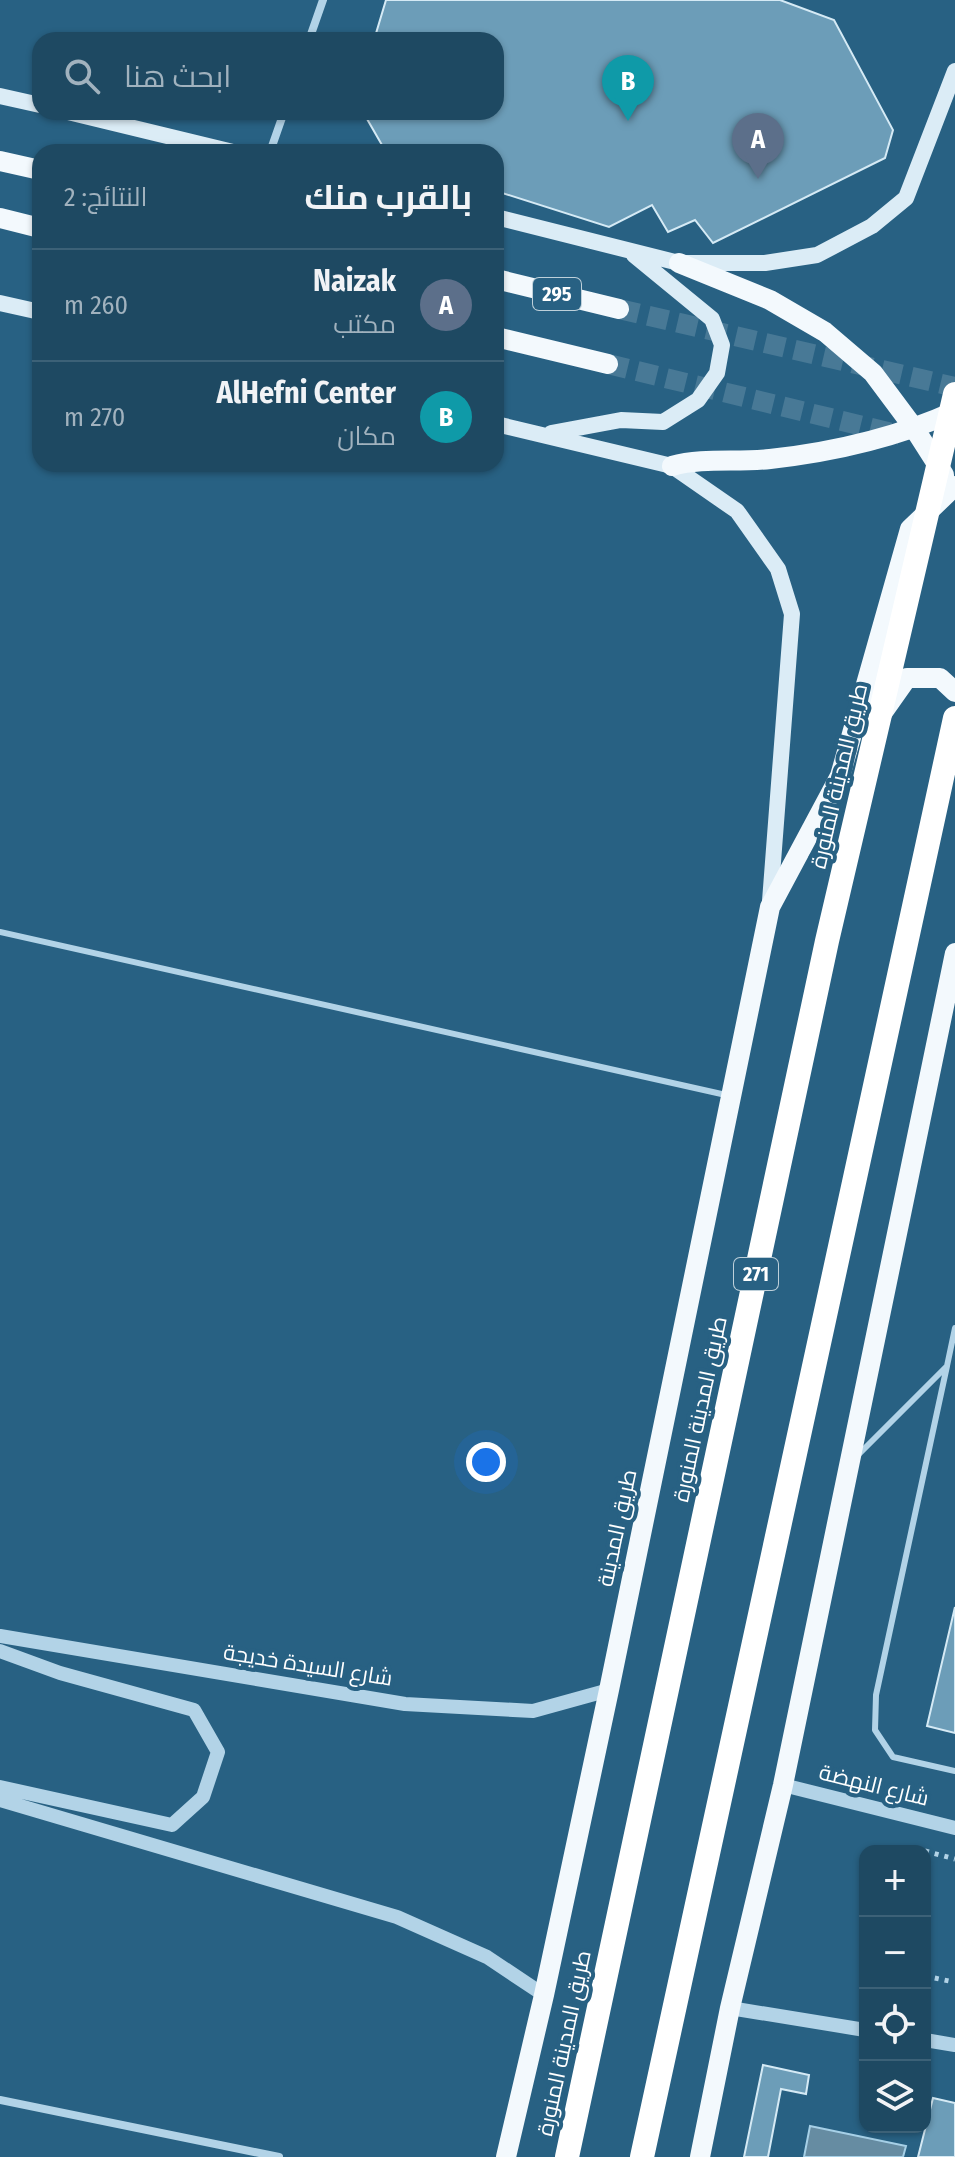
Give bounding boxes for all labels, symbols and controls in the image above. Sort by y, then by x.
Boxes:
search box [32,32,504,120]
icon: search [60,54,104,98]
pin: B [602,55,654,121]
text: ابحث هنا [124,59,231,95]
pin: A [732,113,784,179]
text: بالقرب منك [305,177,472,218]
text: النتائج: 2 [64,182,147,213]
text: Naizak [313,263,396,299]
road number: 295 [533,278,581,310]
text: 260 m [64,290,128,321]
text: A [439,290,453,321]
text: مكتب [333,309,396,340]
text: AlHefni Center [216,375,396,411]
text: 270 m [64,402,125,433]
text: B [439,402,453,433]
text: مكان [337,421,396,452]
street label: طريق المدينة المنورة [805,681,873,871]
road number: 271 [734,1258,778,1290]
street label: طريق المدينة المنورة [667,1314,733,1504]
your location [466,1442,506,1482]
street label: طريق المدينة [591,1467,643,1589]
street label: شارع السيدة خديجة [221,1638,394,1693]
street label: شارع النهضة [816,1758,932,1813]
map controls [859,1845,931,2133]
button: + [859,1845,931,1917]
button: − [859,1917,931,1989]
street label: طريق المدينة المنورة [531,1948,597,2138]
button: locate [859,1989,931,2061]
button: layers [859,2061,931,2133]

